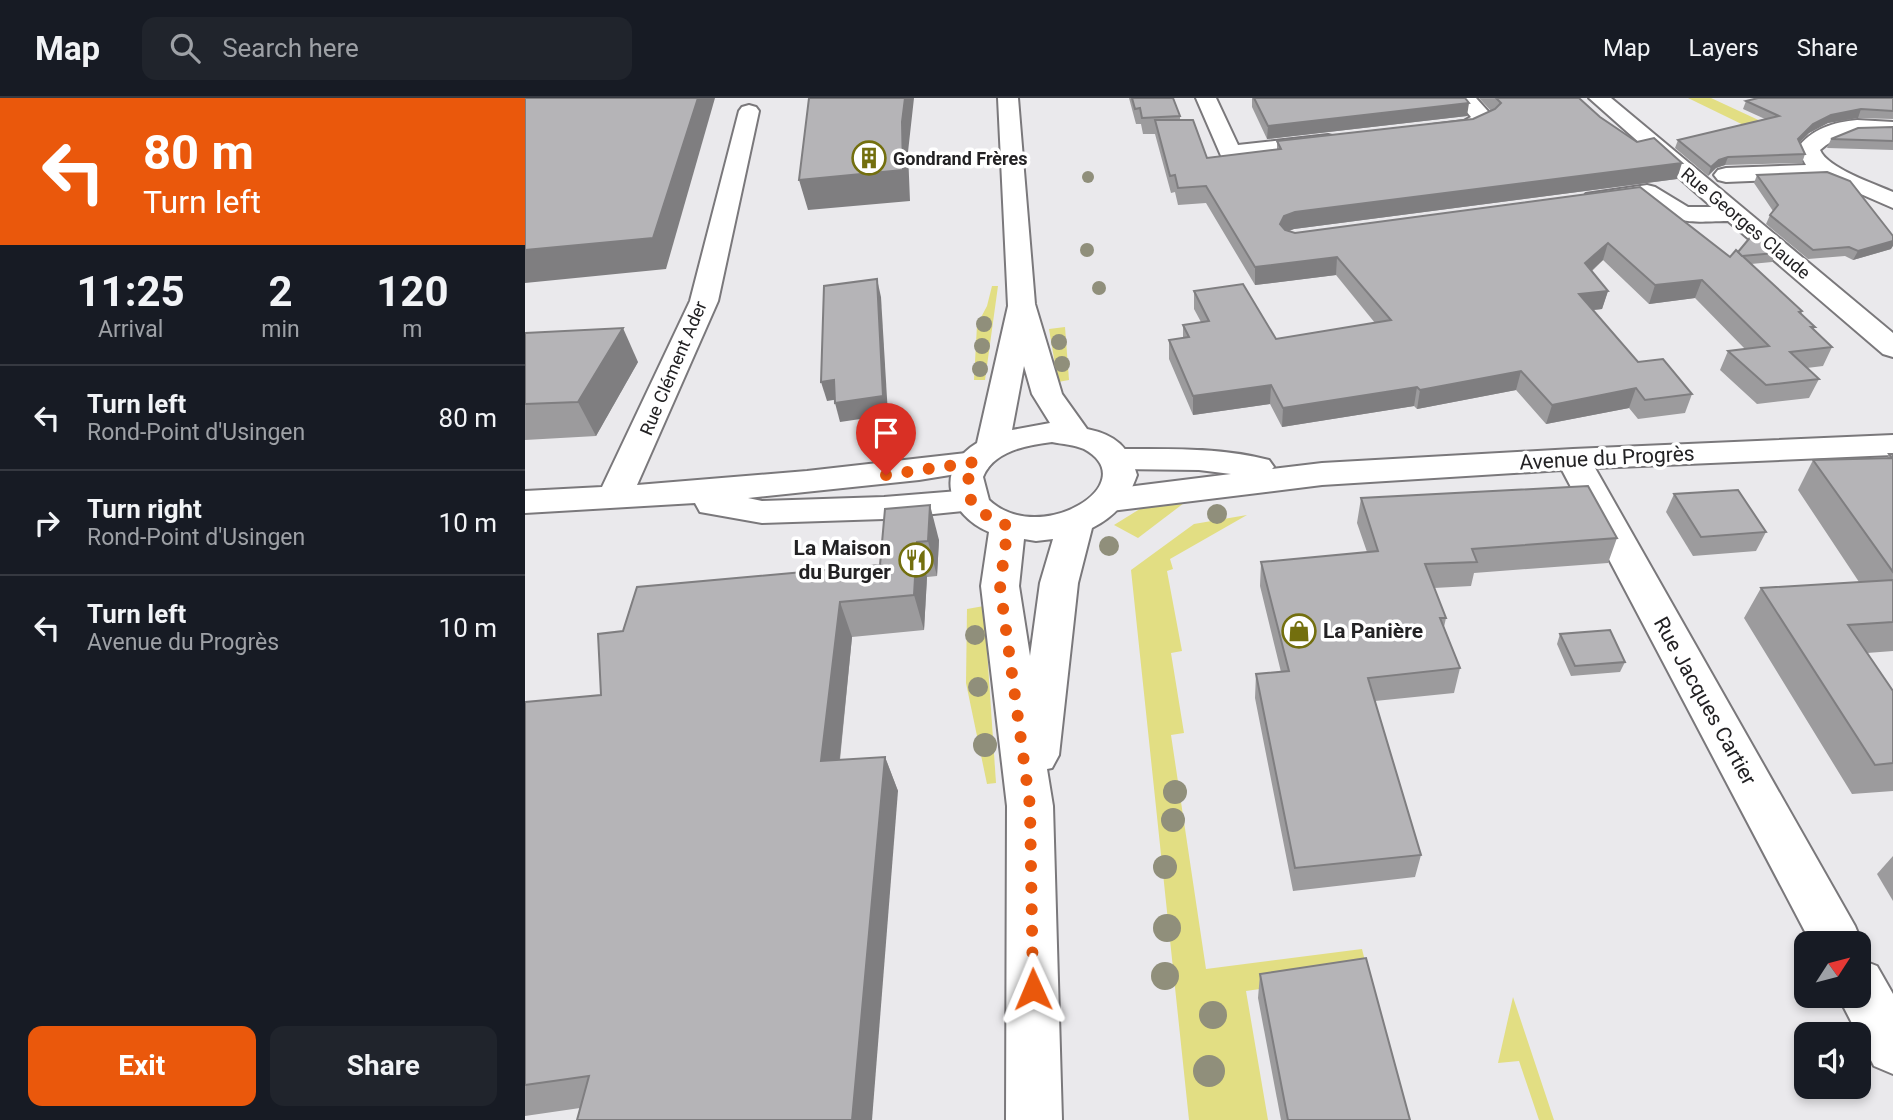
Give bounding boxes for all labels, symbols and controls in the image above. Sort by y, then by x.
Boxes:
search box [142,17,632,80]
text: Map [35,29,100,68]
icon: search [166,29,204,67]
text: Search here [222,33,359,63]
text: Map [1603,34,1651,62]
text: Layers [1689,34,1759,62]
text: Share [1797,34,1858,62]
text: 80 m [143,124,254,181]
icon: left [28,126,119,217]
building icon: Gondrand Frères [850,139,888,177]
place label: Gondrand Frères [893,148,1027,169]
street label: Rue Georges Claude [1677,163,1815,283]
text: Turn left [143,183,261,221]
text: 11:25 [77,267,185,316]
text: 2 [268,267,293,316]
text: 120 [376,267,449,316]
street label: Rue Clément Ader [635,298,711,438]
text: Arrival [98,316,163,343]
text: min [261,316,300,343]
text: m [402,316,422,343]
text: Turn left [87,389,186,419]
icon: left [28,399,66,437]
text: 80 m [439,403,497,433]
pin [856,403,916,475]
icon: arrive [867,414,905,452]
text: Rond-Point d'Usingen [87,419,305,446]
street label: Avenue du Progrès [1519,441,1695,475]
text: Turn right [87,494,202,524]
icon: right [28,504,66,542]
text: 10 m [439,508,497,538]
text: Rond-Point d'Usingen [87,524,305,551]
place label: La Maison du Burger [794,536,891,584]
restaurant icon: La Maison du Burger [897,541,935,579]
text: Turn left [87,599,186,629]
icon: left [28,609,66,647]
shop icon: La Panière [1280,612,1318,650]
text: 10 m [439,613,497,643]
street label: Rue Jacques Cartier [1649,613,1761,789]
place label: La Panière [1323,619,1423,643]
text: Avenue du Progrès [87,629,279,656]
north arrow [1794,931,1871,1008]
map controls [1794,931,1871,1099]
position arrow [996,952,1070,1026]
button: sound [1794,1022,1871,1099]
button: Exit [28,1026,256,1106]
button: Share [270,1026,497,1106]

